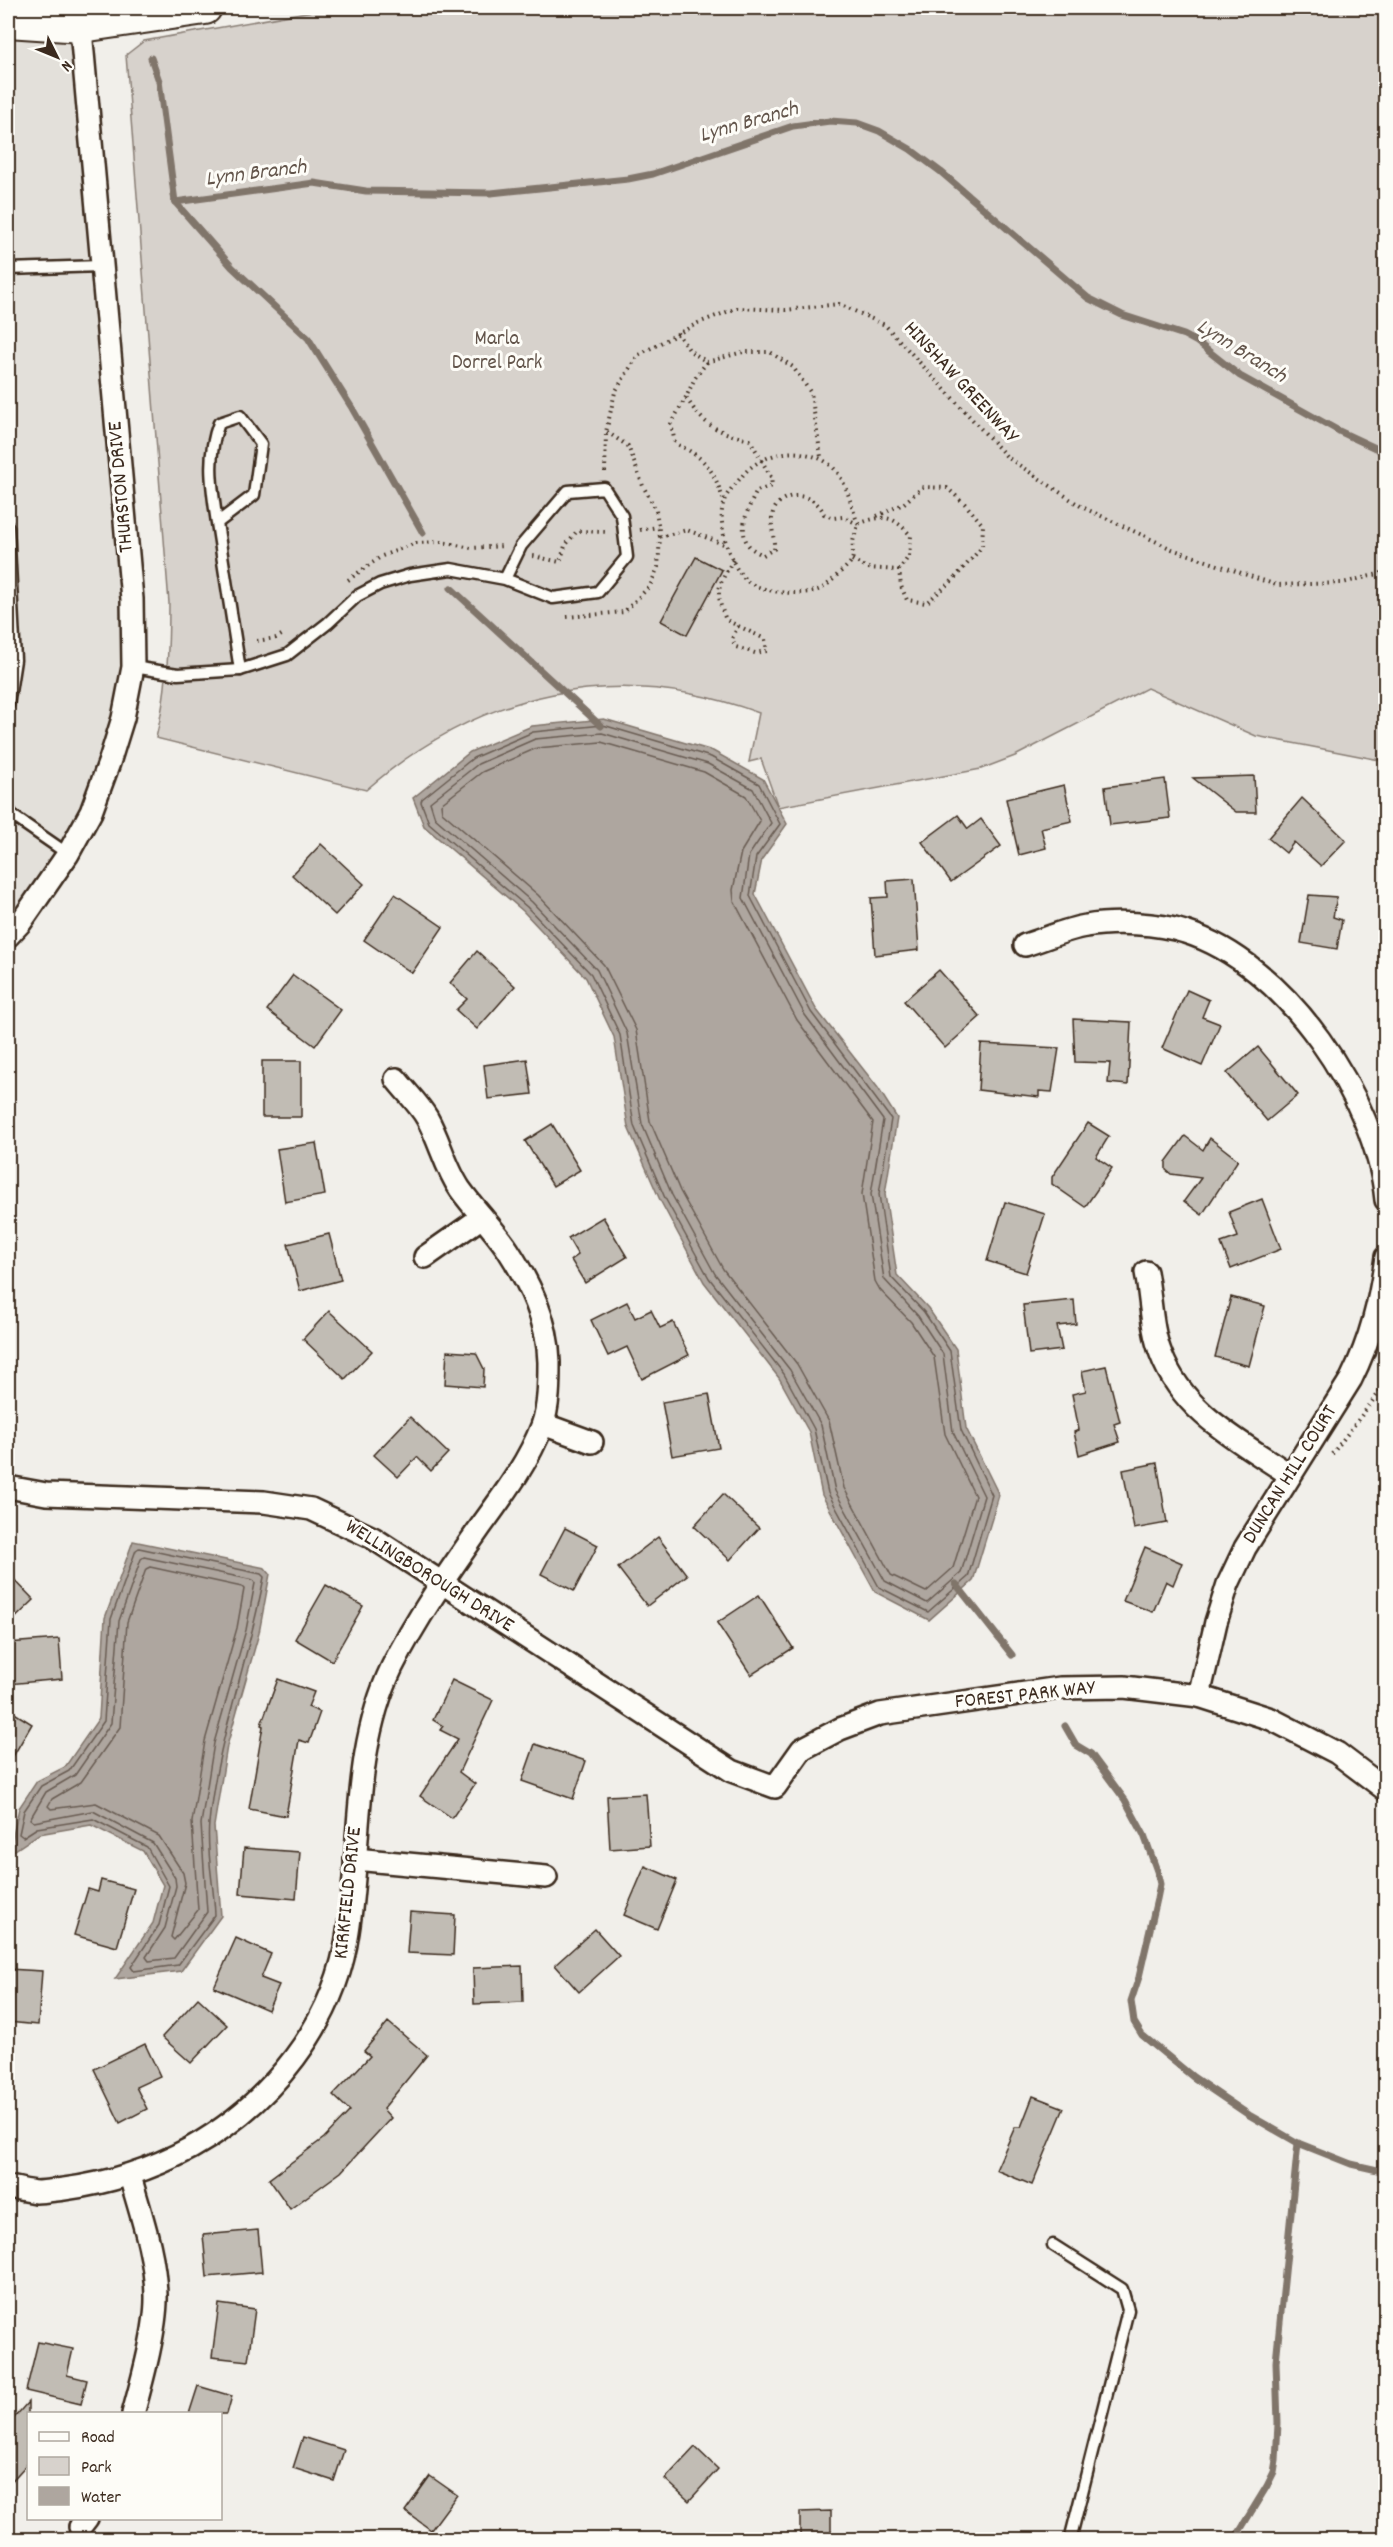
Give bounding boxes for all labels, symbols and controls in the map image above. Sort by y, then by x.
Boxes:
north arrow [27,27,87,87]
text: N [55,55,77,76]
water label: Lynn Branch [696,94,803,152]
water label: Lynn Branch [204,152,309,196]
water label: Lynn Branch [1190,312,1293,392]
street label: HINSHAW GREENWAY [895,315,1026,452]
park label: Marla Dorrel Park [452,325,542,379]
street label: THURSTON DRIVE [101,420,143,554]
street label: DUNCAN HILL COURT [1236,1399,1346,1550]
street label: WELLINGBOROUGH DRIVE [339,1513,520,1641]
street label: FOREST PARK WAY [954,1674,1098,1718]
street label: KIRKFIELD DRIVE [327,1825,371,1961]
legend [27,2412,222,2520]
text: Road [81,2426,115,2451]
text: Park [81,2456,112,2481]
text: Water [81,2486,121,2511]

